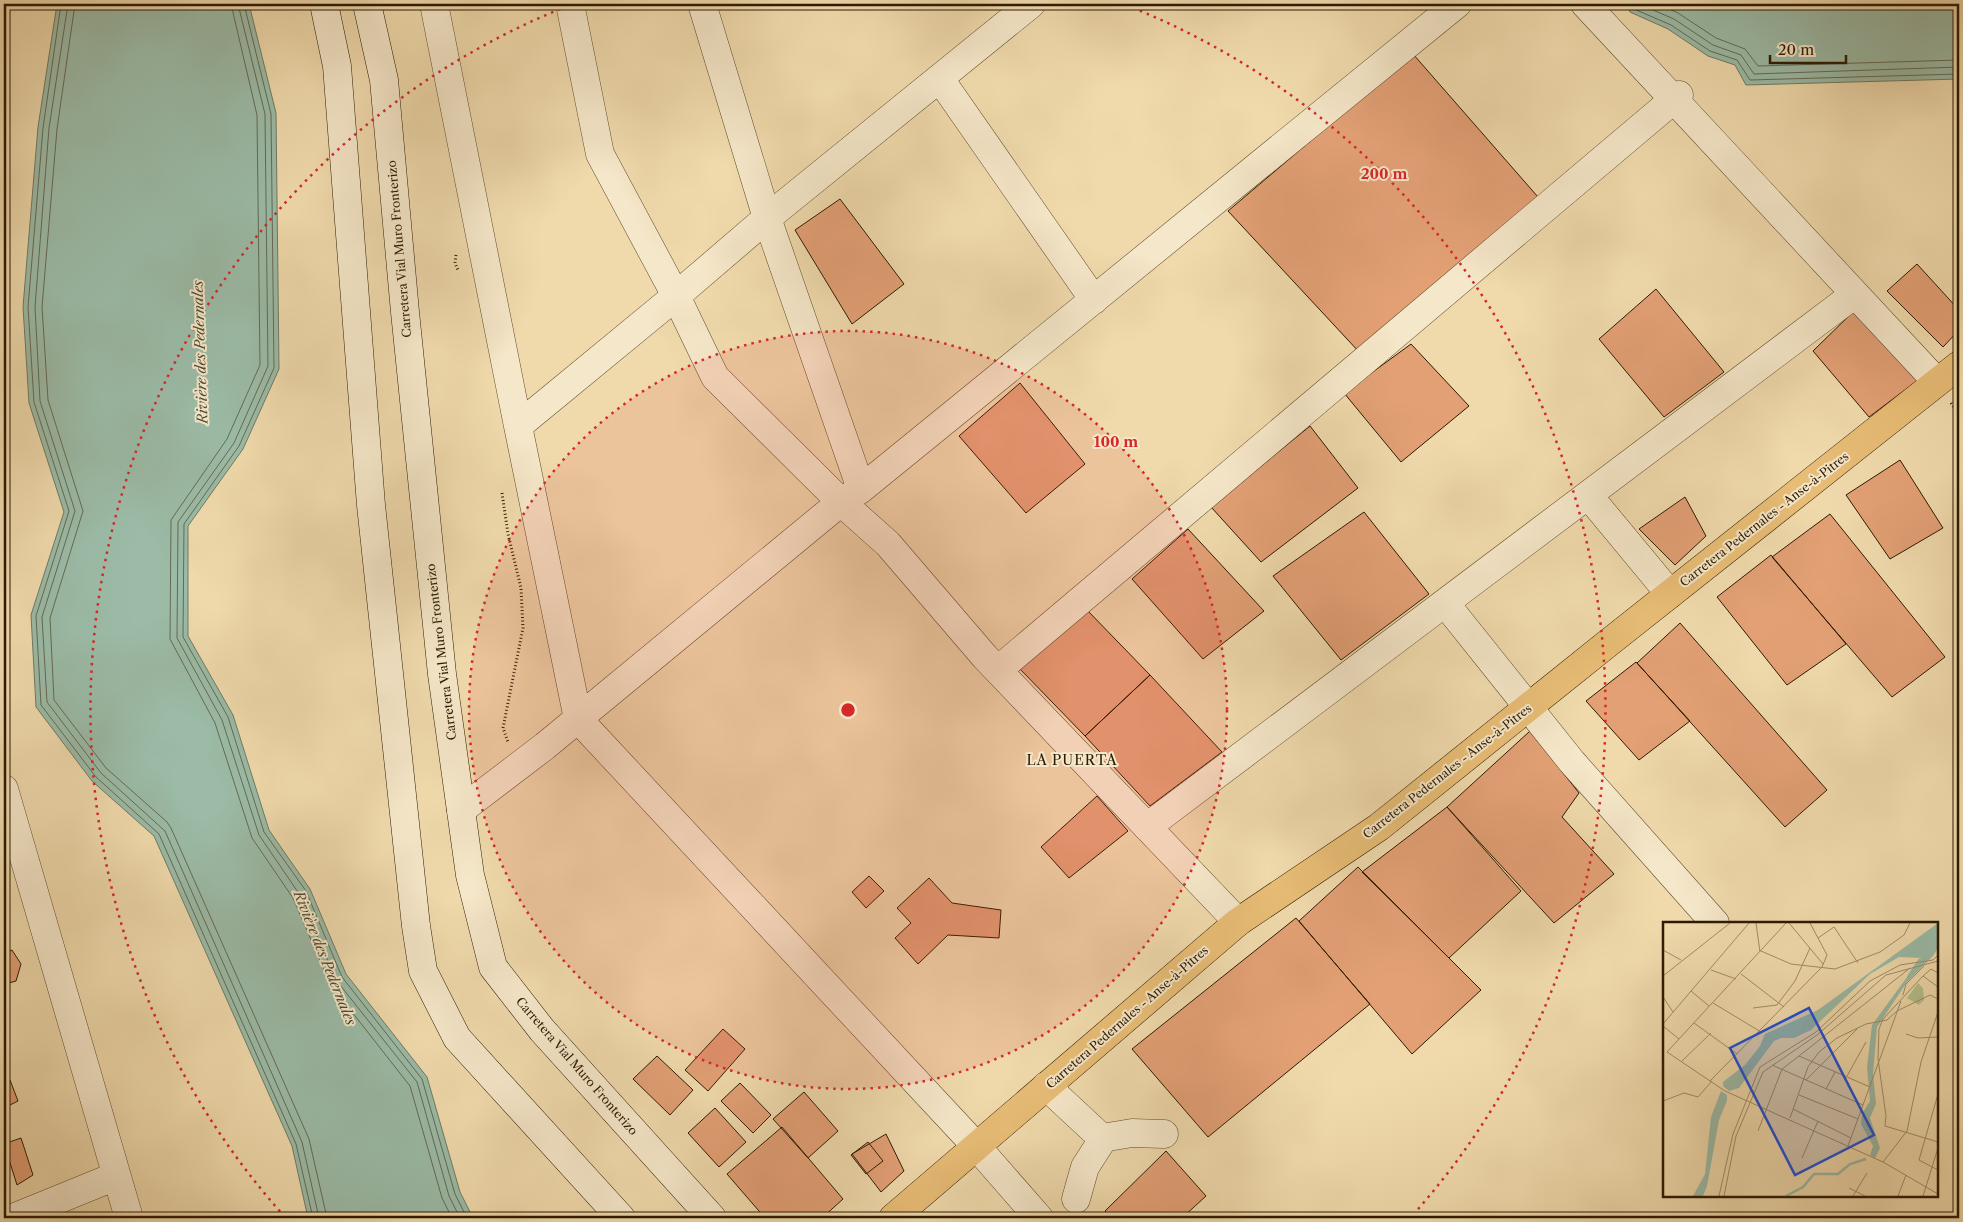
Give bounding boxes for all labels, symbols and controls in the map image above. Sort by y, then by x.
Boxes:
scale bar [1770,32,1847,64]
text: 20 m [1778,40,1814,59]
street label: Carretera Vial Muro Fronterizo [384,160,414,338]
text: 200 m [1361,164,1407,183]
water label: Rivière des Pedernales [188,279,212,425]
text: 100 m [1094,432,1138,451]
street label: Carretera Pedernales - Anse-à-Pitres [1677,448,1851,590]
street label: Carretera Vial Muro Fronterizo [423,563,459,741]
street label: Carretera Pedernales - Anse-à-Pitres [1360,700,1534,842]
centre of rings [839,701,857,719]
district label: LA PUERTA [1026,751,1118,769]
water label: Rivière des Pedernales [289,887,361,1029]
inset map [1663,922,1938,1197]
street label: Carretera Pedernales - Anse-à-Pitres [1043,942,1211,1092]
street label: Carretera Vial Muro Fronterizo [513,994,641,1138]

